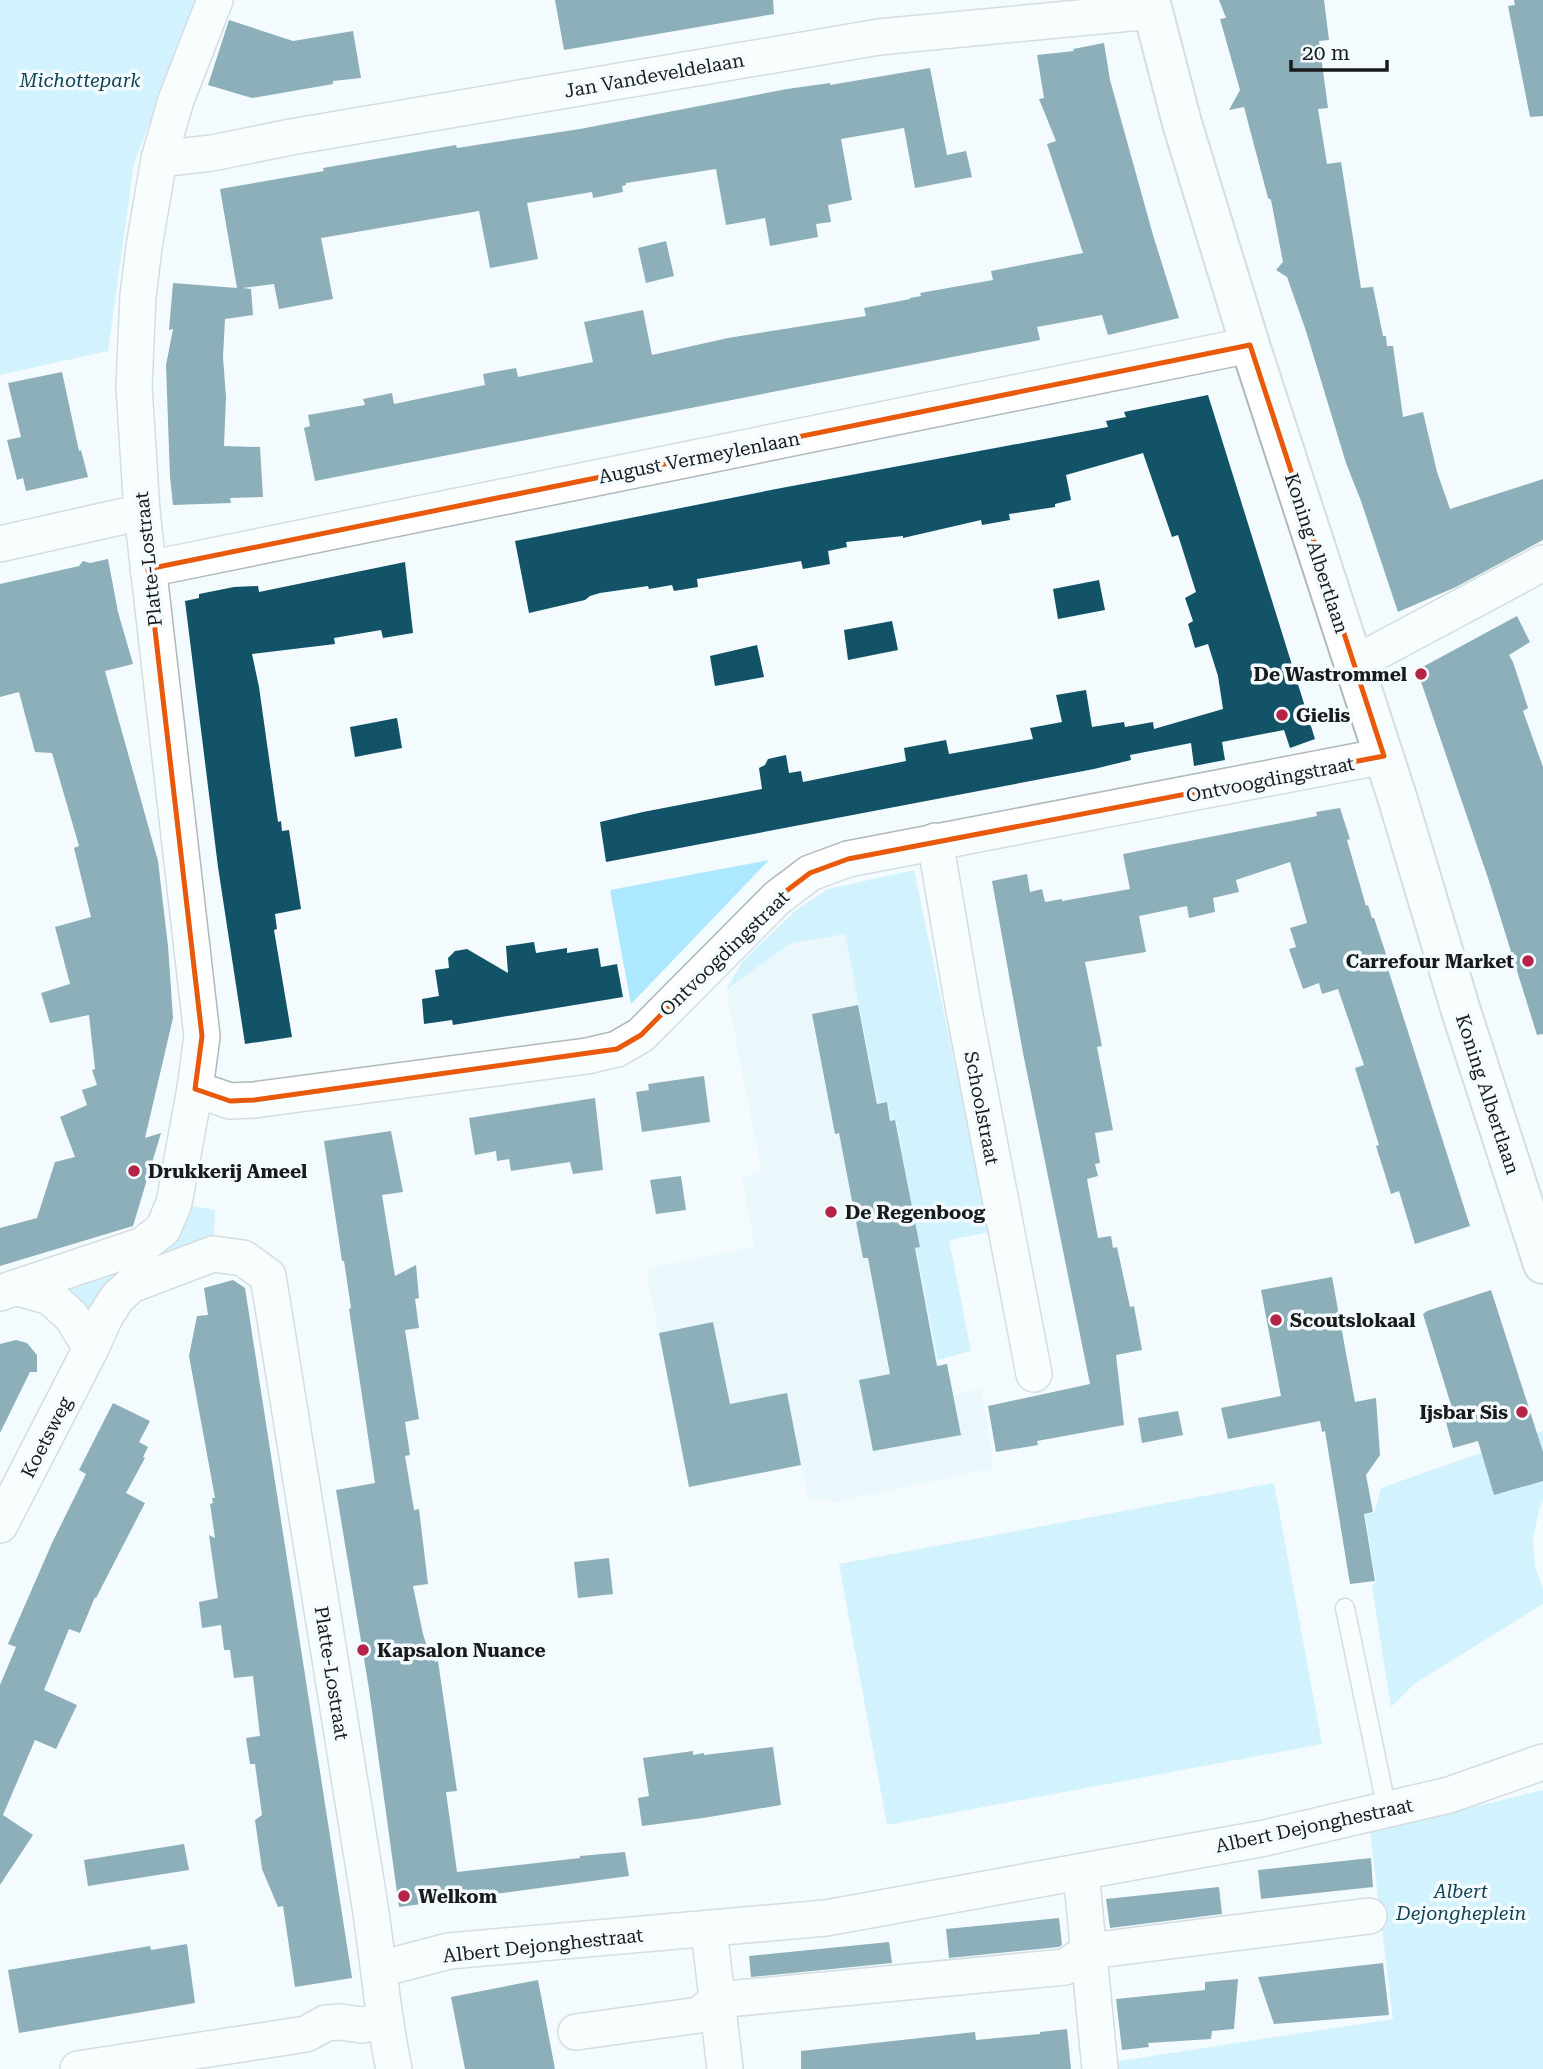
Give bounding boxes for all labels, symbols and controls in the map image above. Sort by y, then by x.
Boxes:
scale bar [1291,28,1387,72]
text: 20 m [1302,41,1350,65]
street label: Jan Vandeveldelaan [562,48,746,103]
park label: Michottepark [19,69,141,92]
street label: August Vermeylenlaan [596,427,802,488]
street label: Koning Albertlaan [1280,470,1353,636]
street label: Platte-Lostraat [130,490,167,628]
place label: De Wastrommel [1254,663,1407,686]
marker: De Wastrommel [1413,666,1429,682]
place label: Gielis [1296,704,1351,727]
marker: Gielis [1274,707,1290,723]
street label: Ontvoogdingstraat [1184,752,1356,807]
street label: Ontvoogdingstraat [655,886,794,1021]
place label: Carrefour Market [1346,950,1514,973]
marker: Carrefour Market [1520,953,1536,969]
street label: Koning Albertlaan [1451,1011,1524,1177]
street label: Schoolstraat [959,1049,1004,1167]
place label: Drukkerij Ameel [148,1160,307,1183]
marker: Drukkerij Ameel [126,1163,142,1179]
place label: De Regenboog [845,1201,986,1224]
marker: De Regenboog [823,1204,839,1220]
place label: Scoutslokaal [1290,1309,1415,1332]
marker: Scoutslokaal [1268,1312,1284,1328]
street label: Koetsweg [16,1393,77,1482]
place label: Ijsbar Sis [1419,1401,1508,1424]
marker: Ijsbar Sis [1514,1404,1530,1420]
street label: Platte-Lostraat [310,1604,353,1742]
place label: Kapsalon Nuance [377,1639,546,1662]
marker: Kapsalon Nuance [355,1642,371,1658]
street label: Albert Dejonghestraat [1213,1793,1415,1858]
park label: Albert Dejongheplein [1395,1880,1526,1925]
place label: Welkom [418,1885,498,1908]
marker: Welkom [396,1888,412,1904]
street label: Albert Dejonghestraat [442,1924,644,1967]

